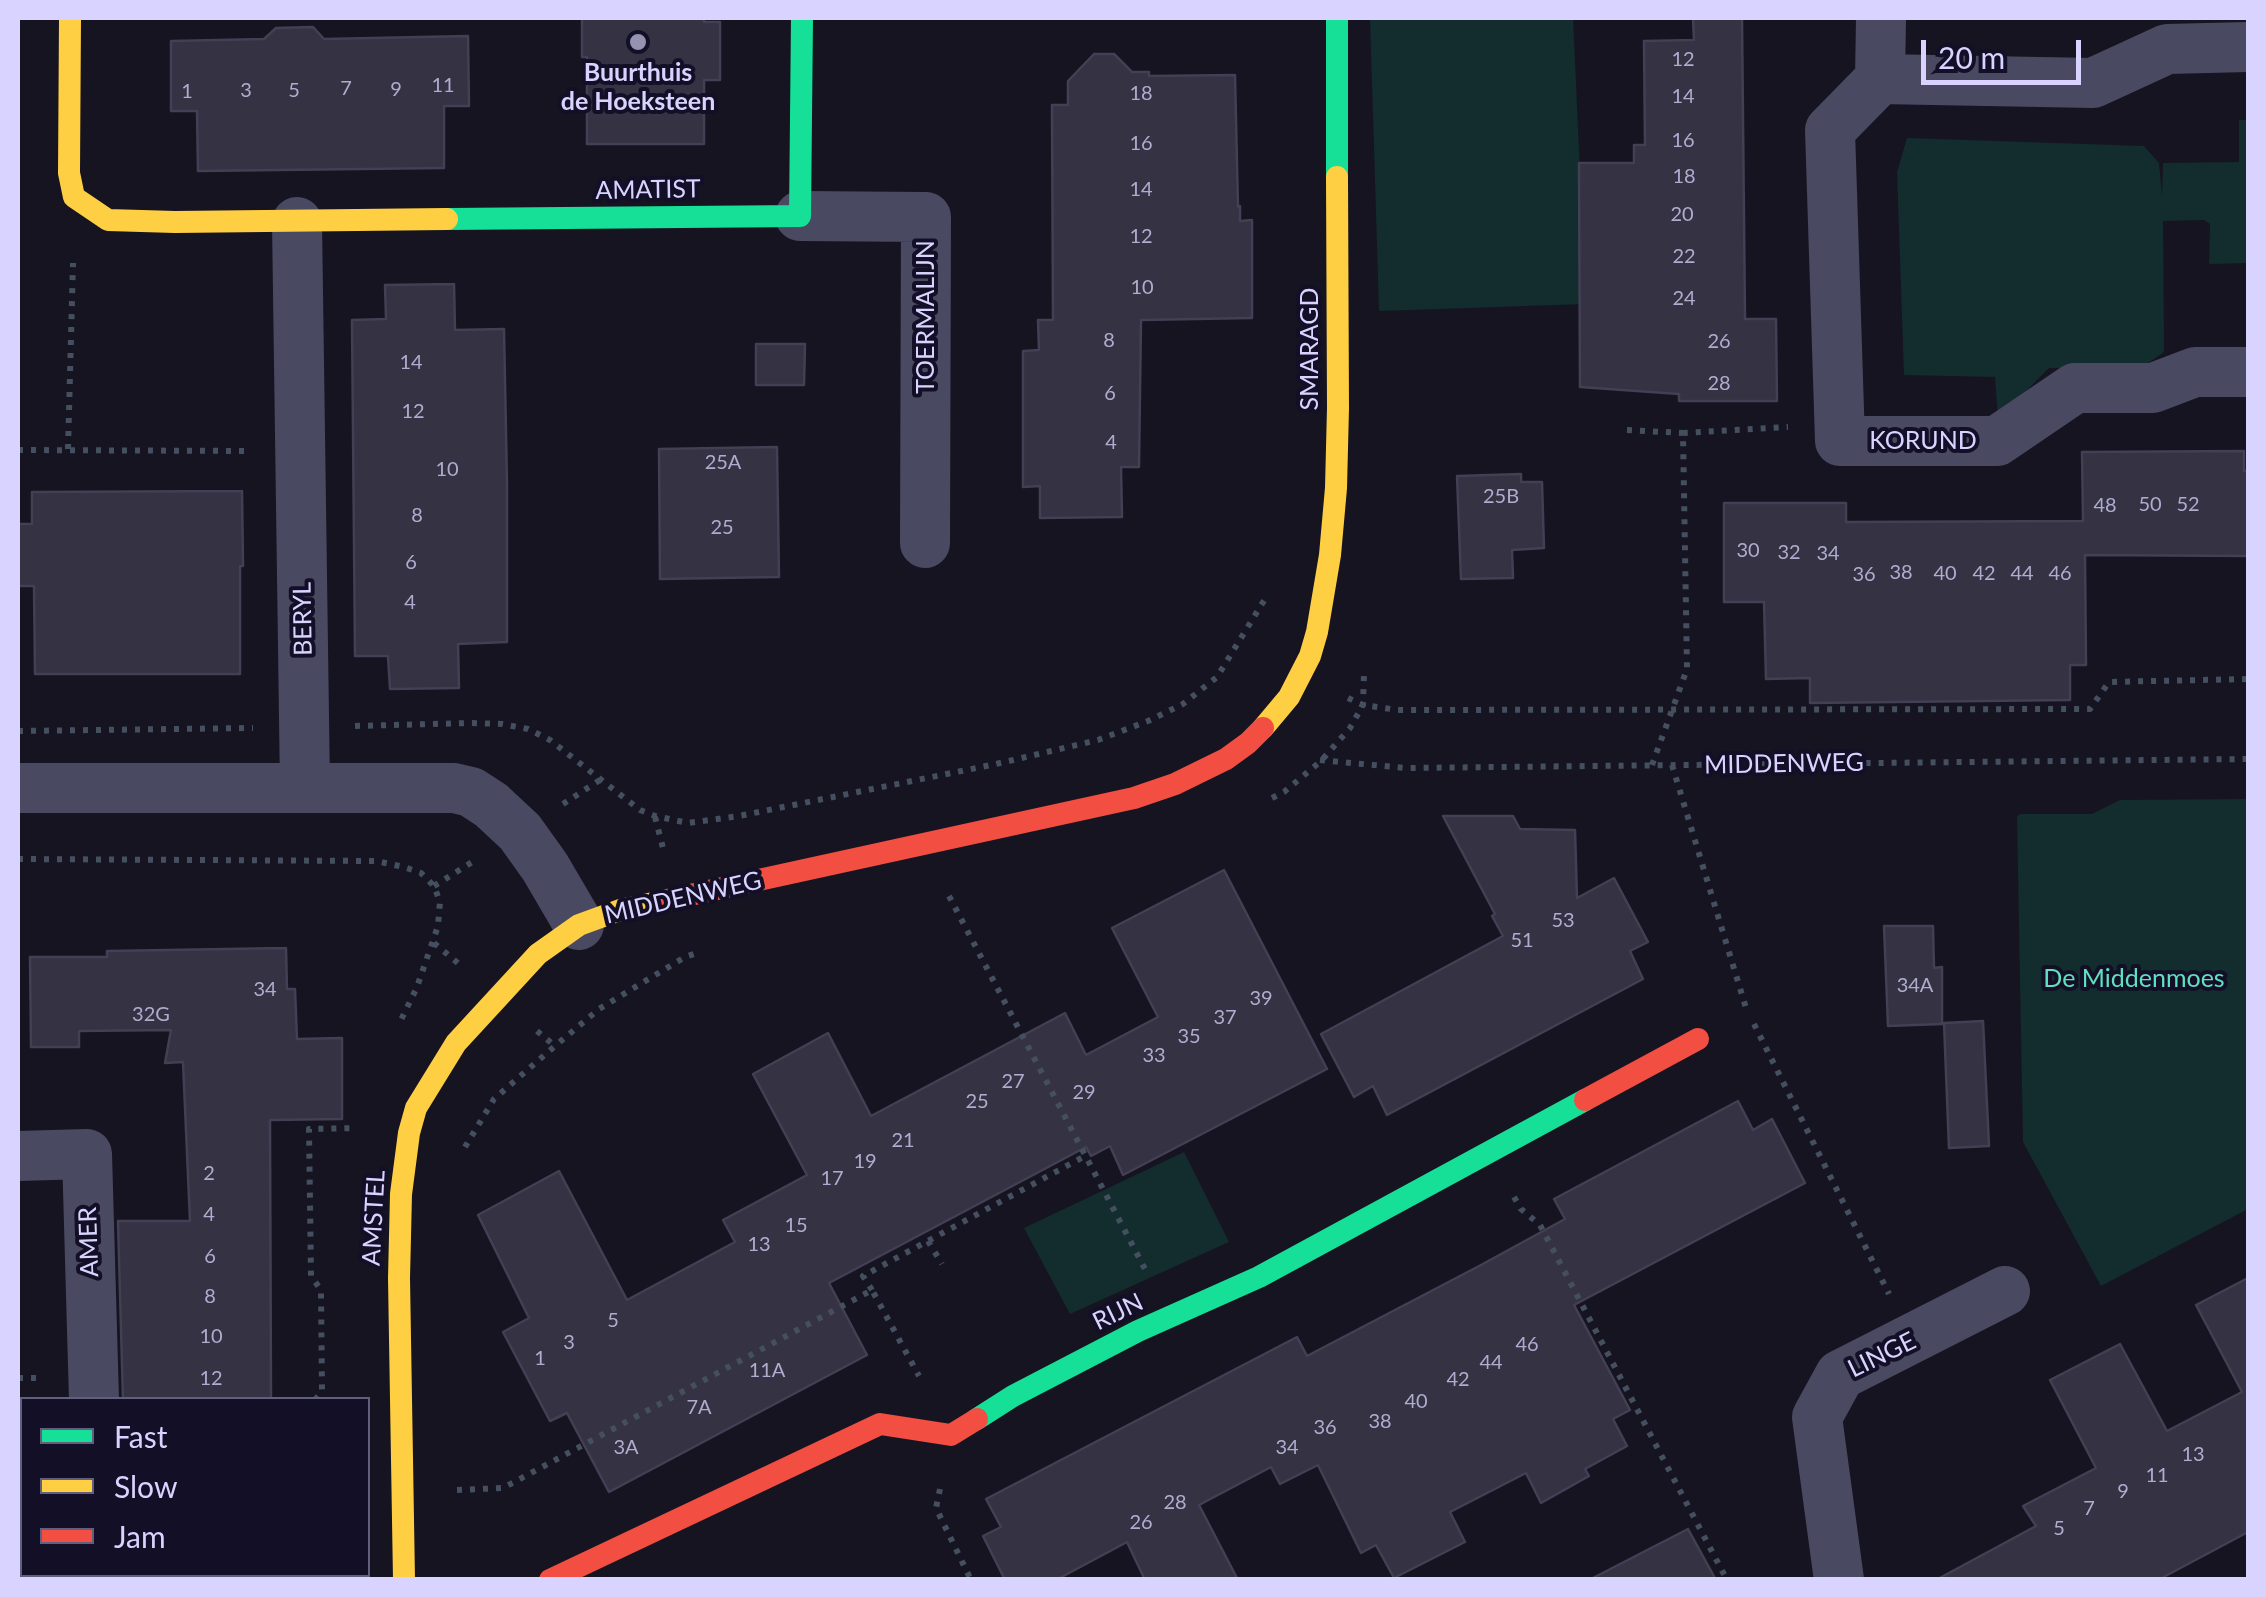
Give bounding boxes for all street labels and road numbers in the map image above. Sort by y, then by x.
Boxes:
street label: AMATIST [595,174,701,206]
street label: TOERMALIJN [911,240,941,394]
street label: SMARAGD [1295,287,1325,411]
street label: KORUND [1869,426,1977,456]
street label: BERYL [287,582,319,656]
street label: MIDDENWEG [1704,748,1864,780]
street label: MIDDENWEG [602,865,764,931]
street label: AMSTEL [357,1169,391,1267]
street label: AMER [73,1206,105,1278]
street label: RIJN [1088,1287,1148,1337]
street label: LINGE [1843,1326,1921,1384]

